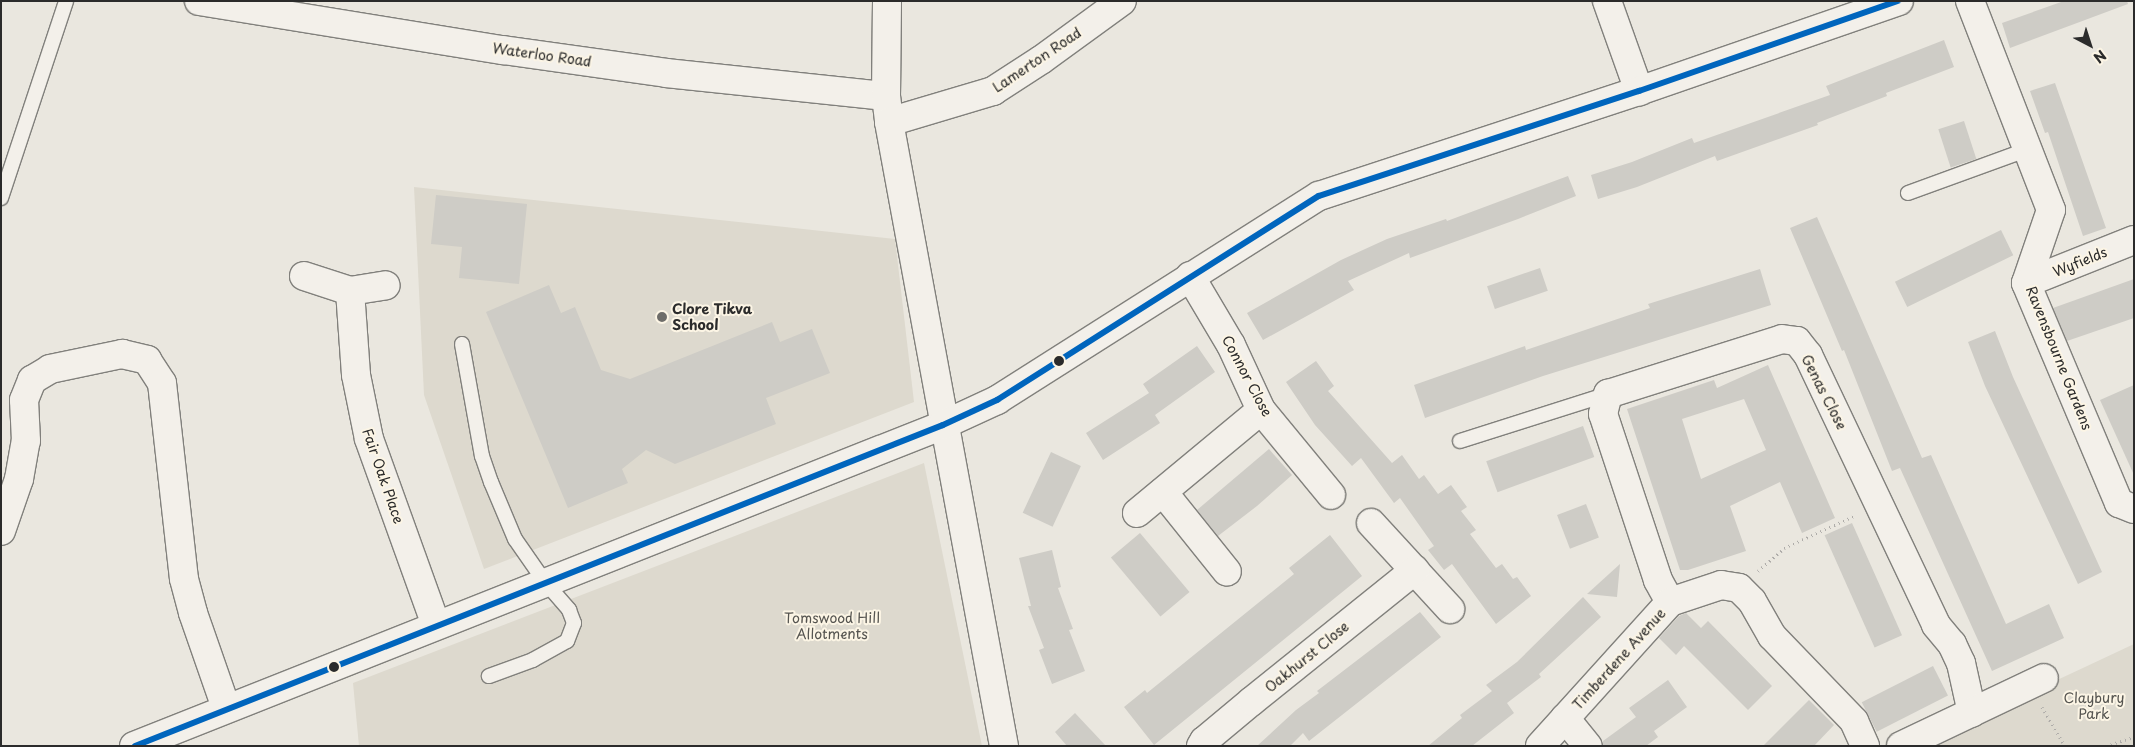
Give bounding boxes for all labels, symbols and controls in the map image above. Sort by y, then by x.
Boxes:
north arrow [2065,20,2115,70]
street label: Lamerton Road [990,24,1084,96]
street label: Waterloo Road [491,40,593,70]
text: N [2089,45,2111,68]
street label: Wyfields [2050,244,2110,280]
street label: Ravensbourne Gardens [2022,283,2096,433]
place label: Clore Tikva School [672,301,753,334]
marker: Clore Tikva School [656,311,668,323]
street label: Connor Close [1218,332,1276,420]
street label: Genas Close [1798,352,1850,432]
unlabelled marker [1054,356,1064,366]
street label: Fair Oak Place [359,426,407,526]
street label: Timberdene Avenue [1569,605,1669,713]
park label: Tomswood Hill Allotments [784,610,880,642]
street label: Oakhurst Close [1261,618,1353,696]
unlabelled marker [329,662,339,672]
park label: Claybury Park [2063,690,2125,722]

